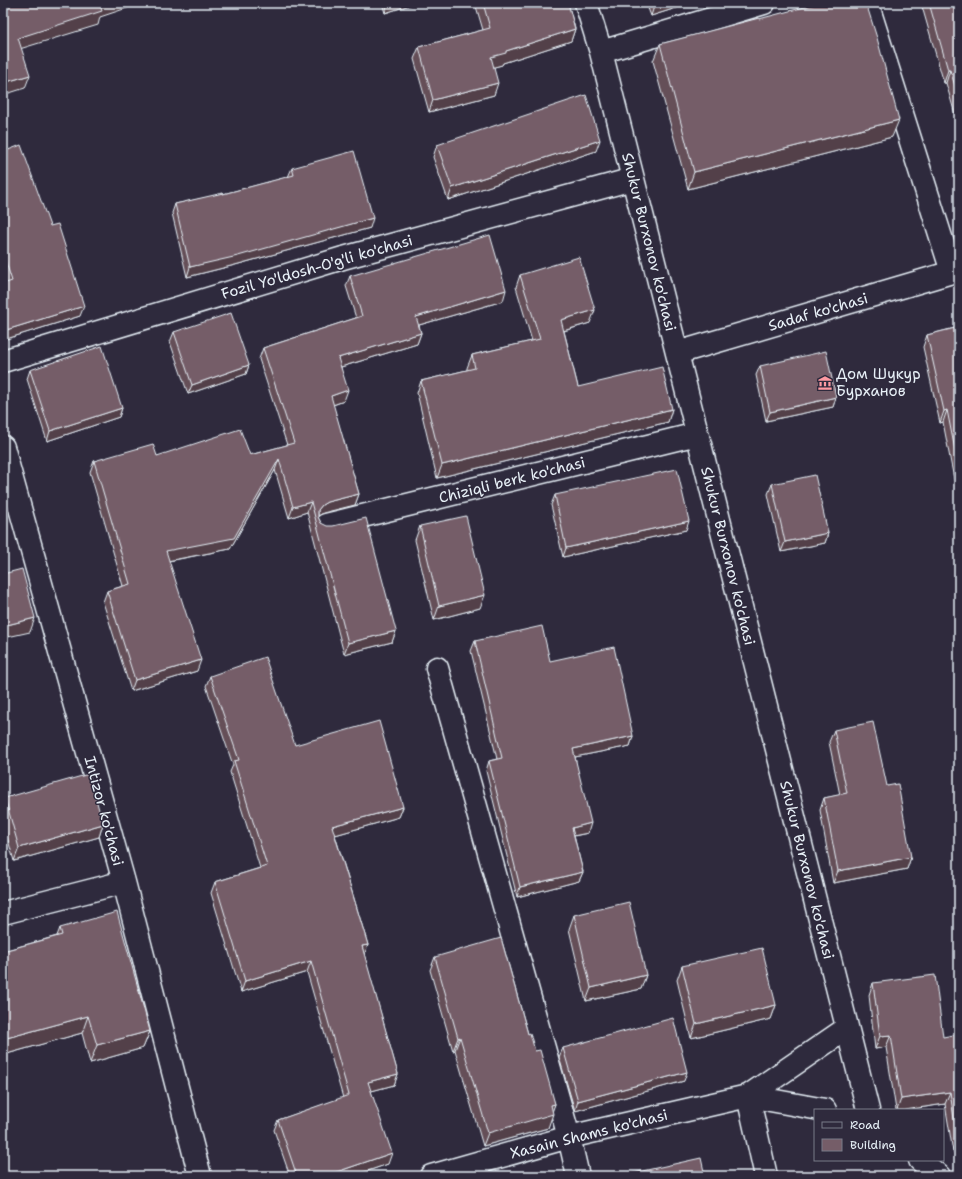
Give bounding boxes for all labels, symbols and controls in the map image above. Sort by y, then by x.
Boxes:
street label: Shukur Burxonov ko'chasi [617,151,681,333]
street label: Fozil Yo'ldosh-O'g'li ko'chasi [219,230,415,304]
street label: Sadaf ko'chasi [766,288,870,336]
place label: Дом Шукур Бурханов [836,364,921,401]
museum icon: Дом Шукур Бурханов [817,375,833,391]
street label: Chiziqli berk ko'chasi [437,452,587,508]
street label: Shukur Burxonov ko'chasi [696,465,760,647]
street label: Intizor ko'chasi [80,754,128,868]
street label: Shukur Burxonov ko'chasi [775,779,839,961]
street label: Xasain Shams ko'chasi [508,1105,670,1163]
legend [814,1109,944,1161]
text: Road [850,1117,881,1133]
text: Building [850,1137,896,1153]

